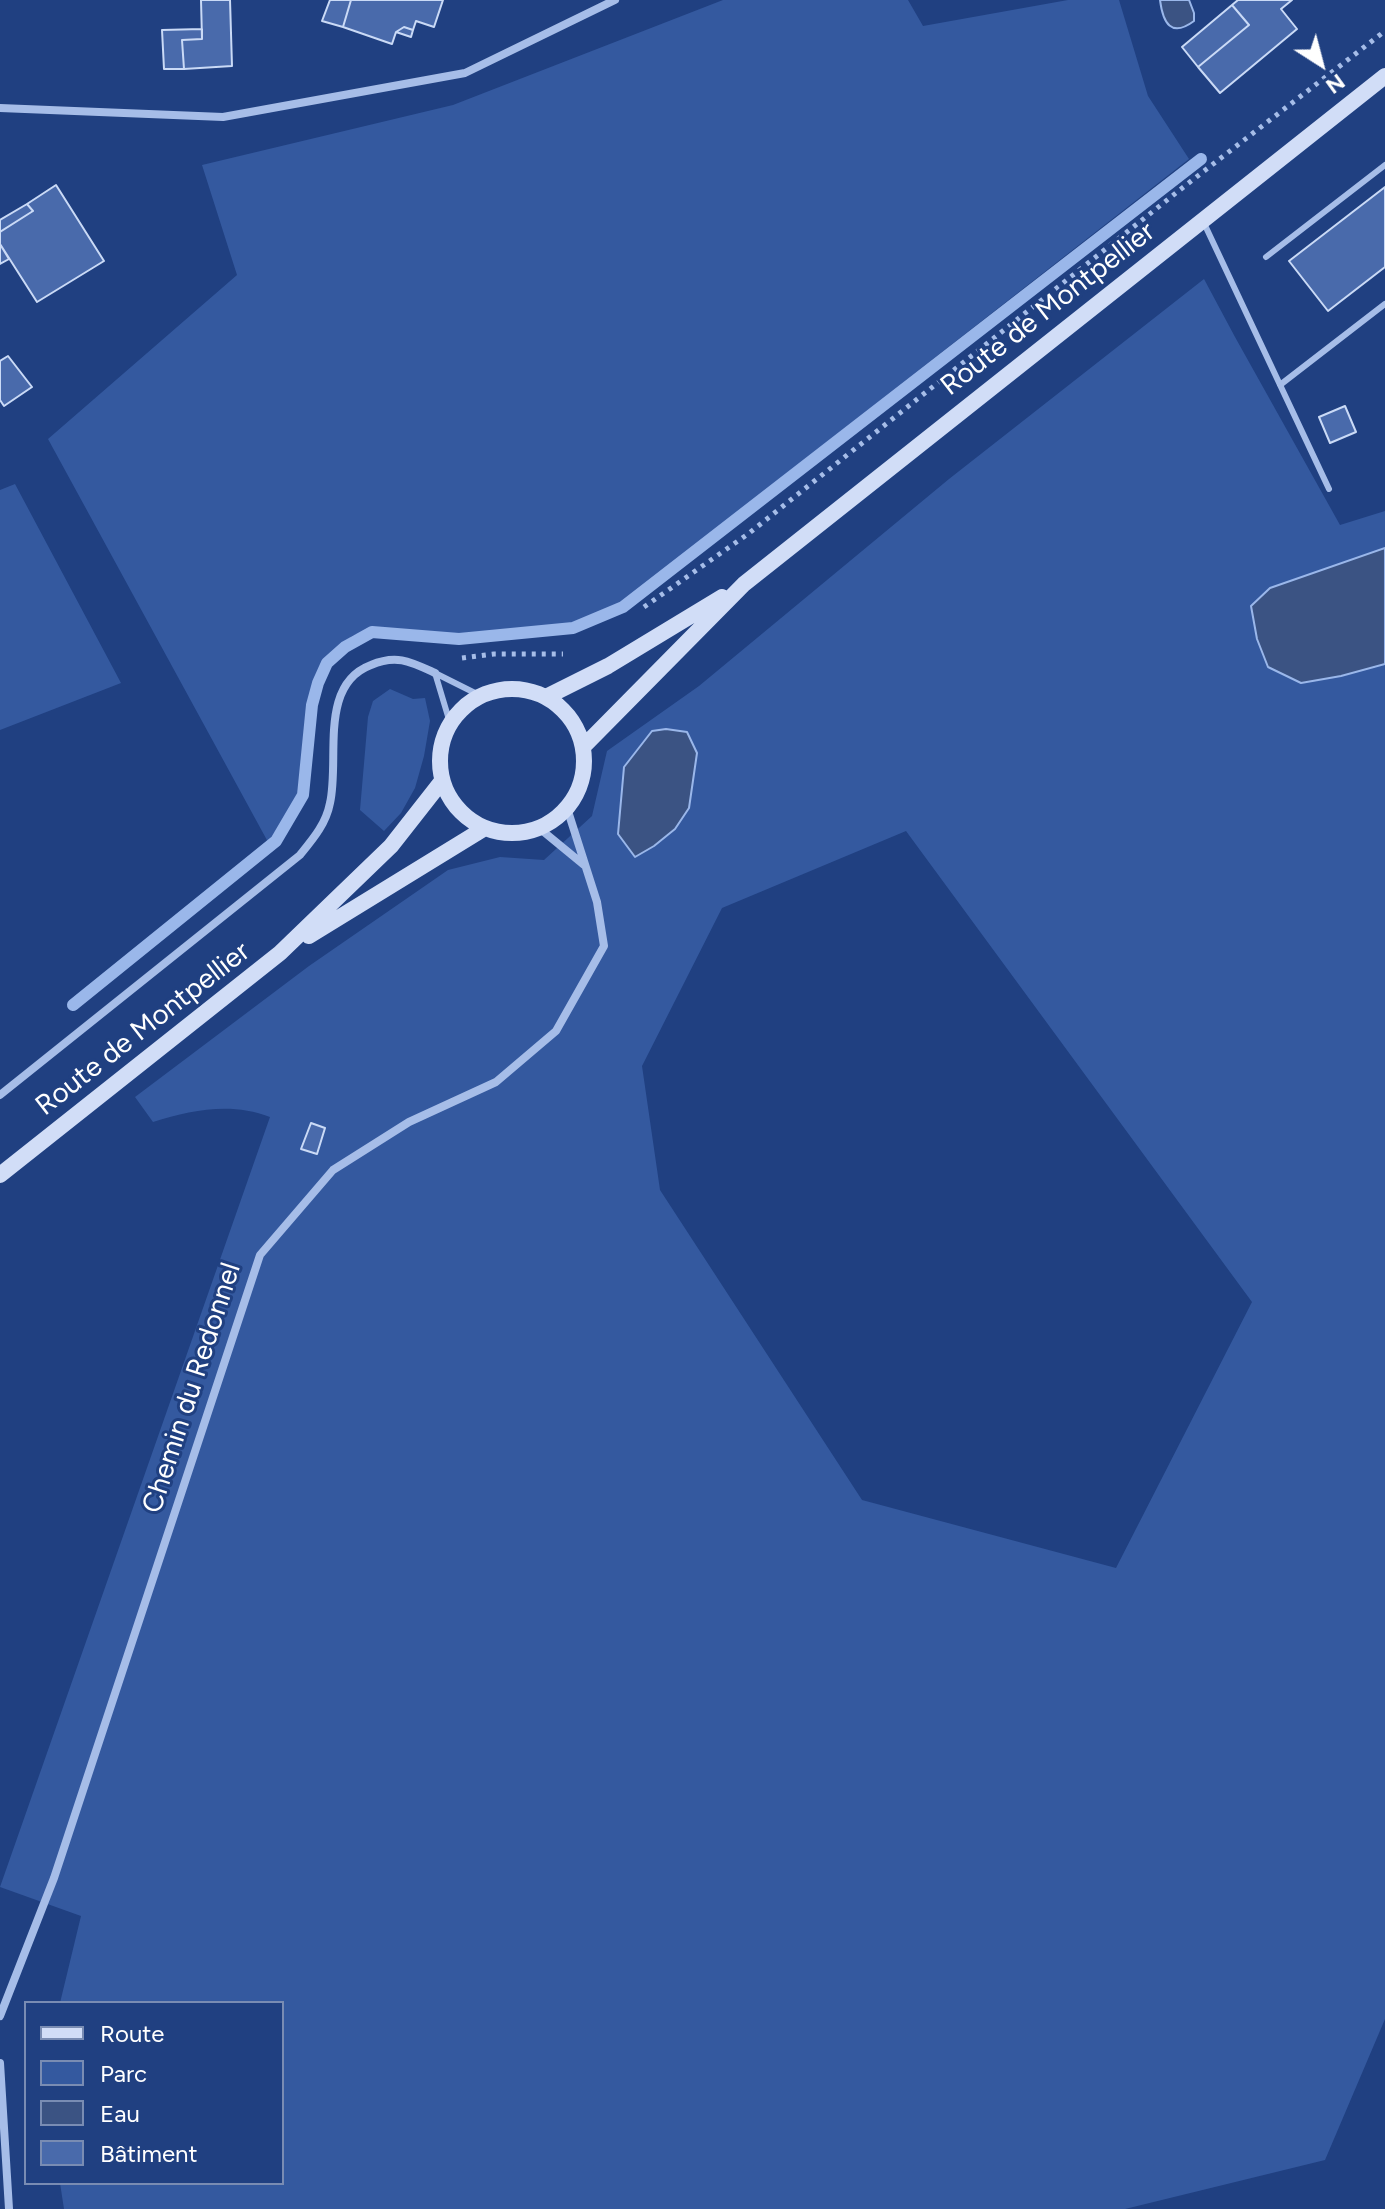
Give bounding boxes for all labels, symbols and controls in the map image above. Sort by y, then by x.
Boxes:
north arrow [1281,24,1361,104]
text: N [1321,68,1350,100]
street label: Route de Montpellier [934,215,1162,403]
street label: Route de Montpellier [29,935,257,1123]
street label: Chemin du Redonnel [136,1259,248,1517]
legend [24,2001,284,2185]
text: Route [100,2019,164,2048]
text: Parc [100,2059,147,2088]
text: Eau [100,2099,140,2128]
text: Bâtiment [100,2139,198,2168]

